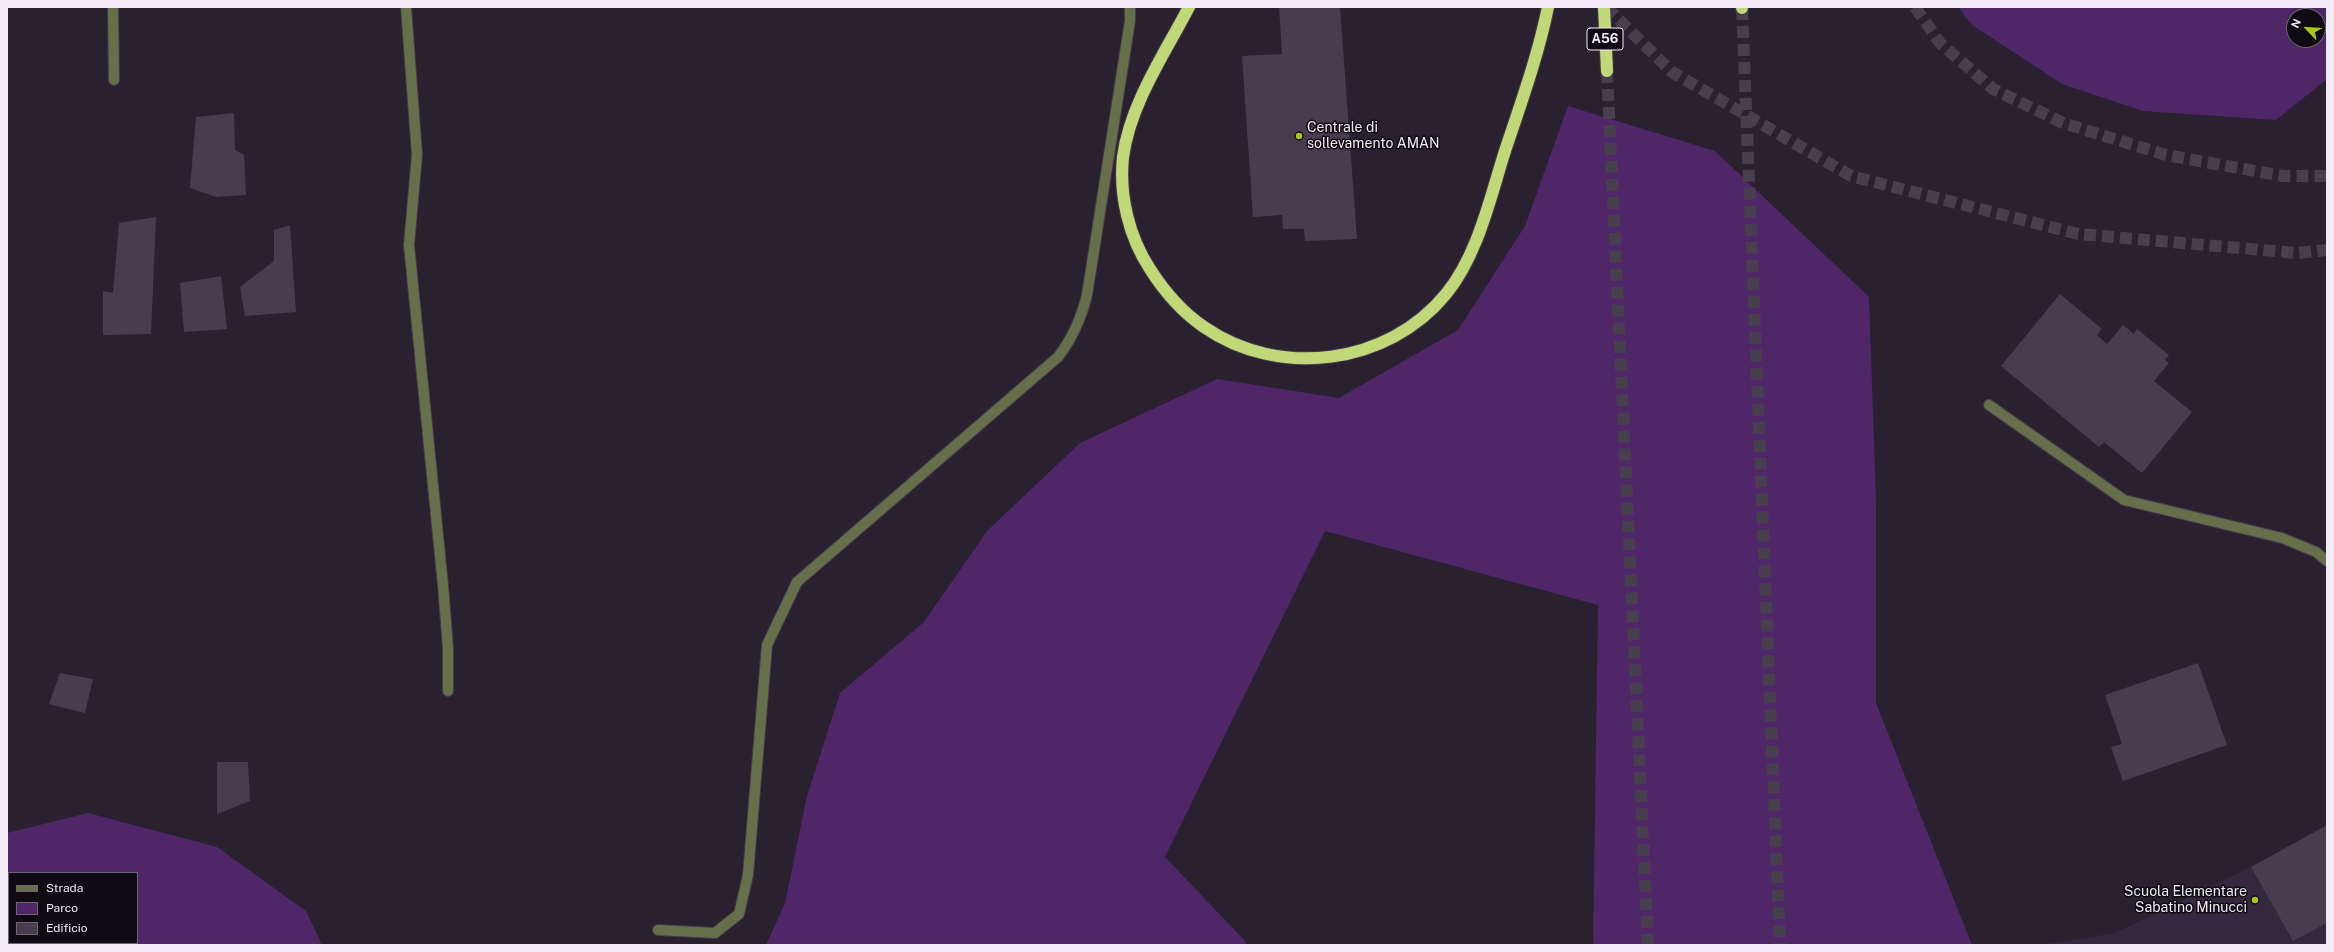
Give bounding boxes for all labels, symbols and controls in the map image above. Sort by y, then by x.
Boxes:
north arrow [2286,8,2326,48]
text: N [2289,17,2303,30]
road number: A56 [1587,28,1623,50]
place label: Centrale di sollevamento AMAN [1307,120,1440,152]
marker: Centrale di sollevamento AMAN [1294,131,1304,141]
legend [8,872,138,944]
text: Strada [46,881,83,895]
place label: Scuola Elementare Sabatino Minucci [2124,884,2247,916]
marker: Scuola Elementare Sabatino Minucci [2250,895,2260,905]
text: Parco [46,901,78,915]
text: Edificio [46,921,88,935]

